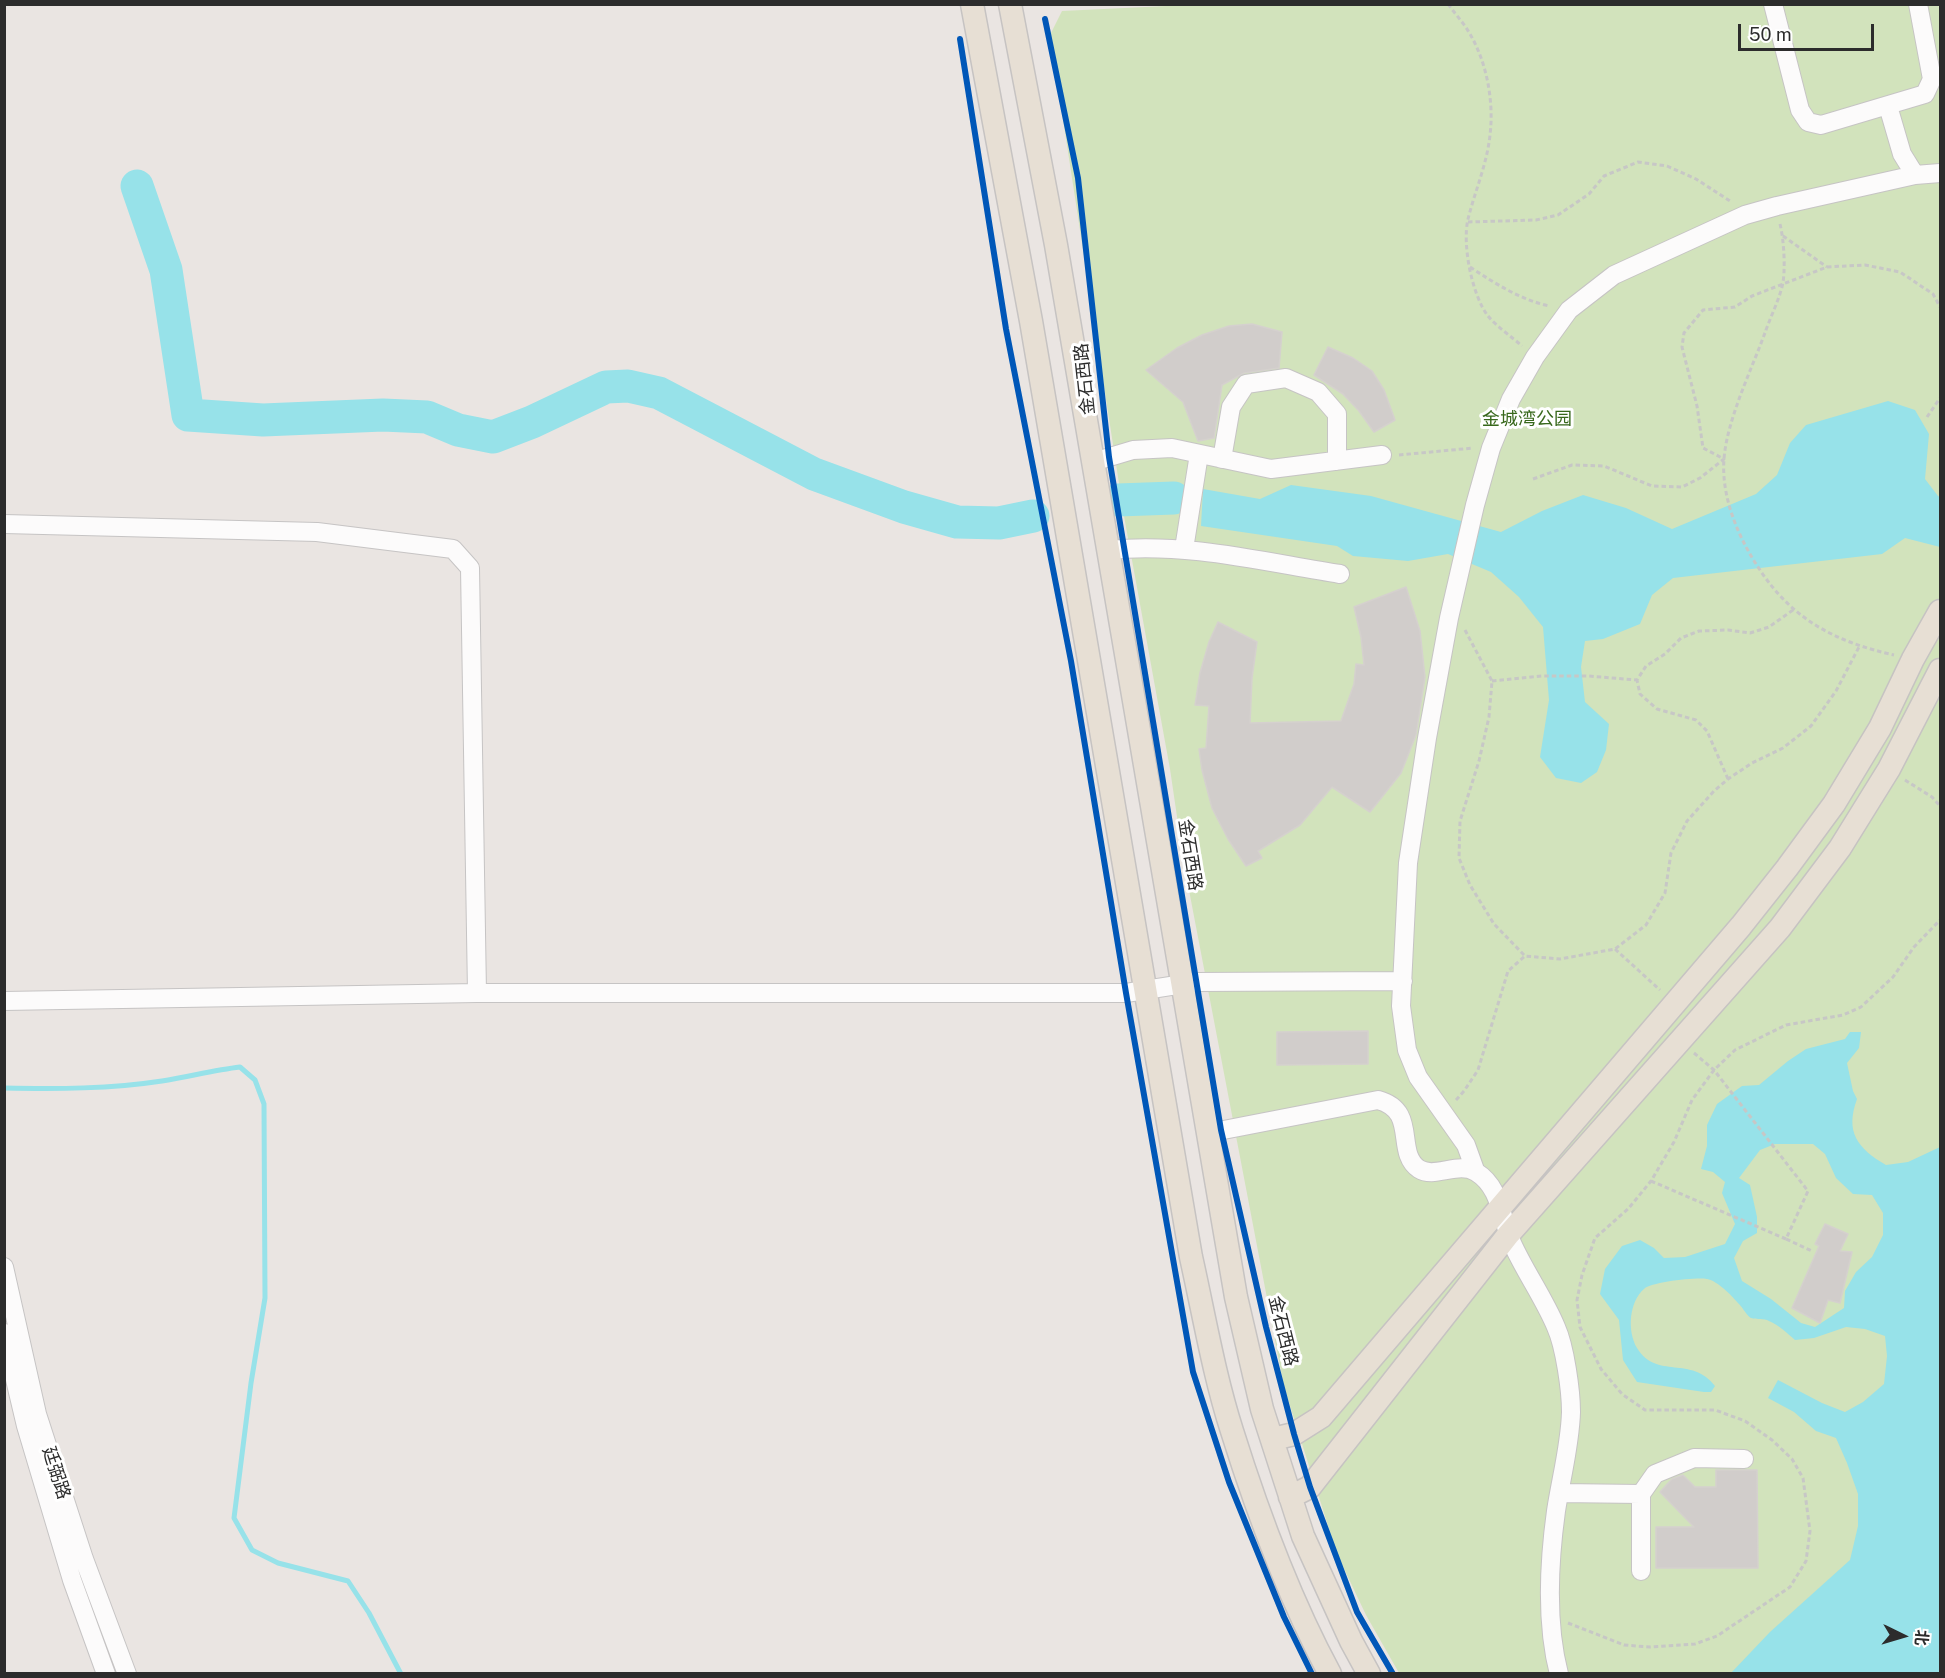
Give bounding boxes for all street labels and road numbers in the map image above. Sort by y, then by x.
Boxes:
street label: 金石西路 [1070,342,1100,416]
street label: 金石西路 [1174,818,1206,892]
street label: 金石西路 [1264,1293,1302,1369]
street label: 廷弼路 [37,1444,75,1502]

